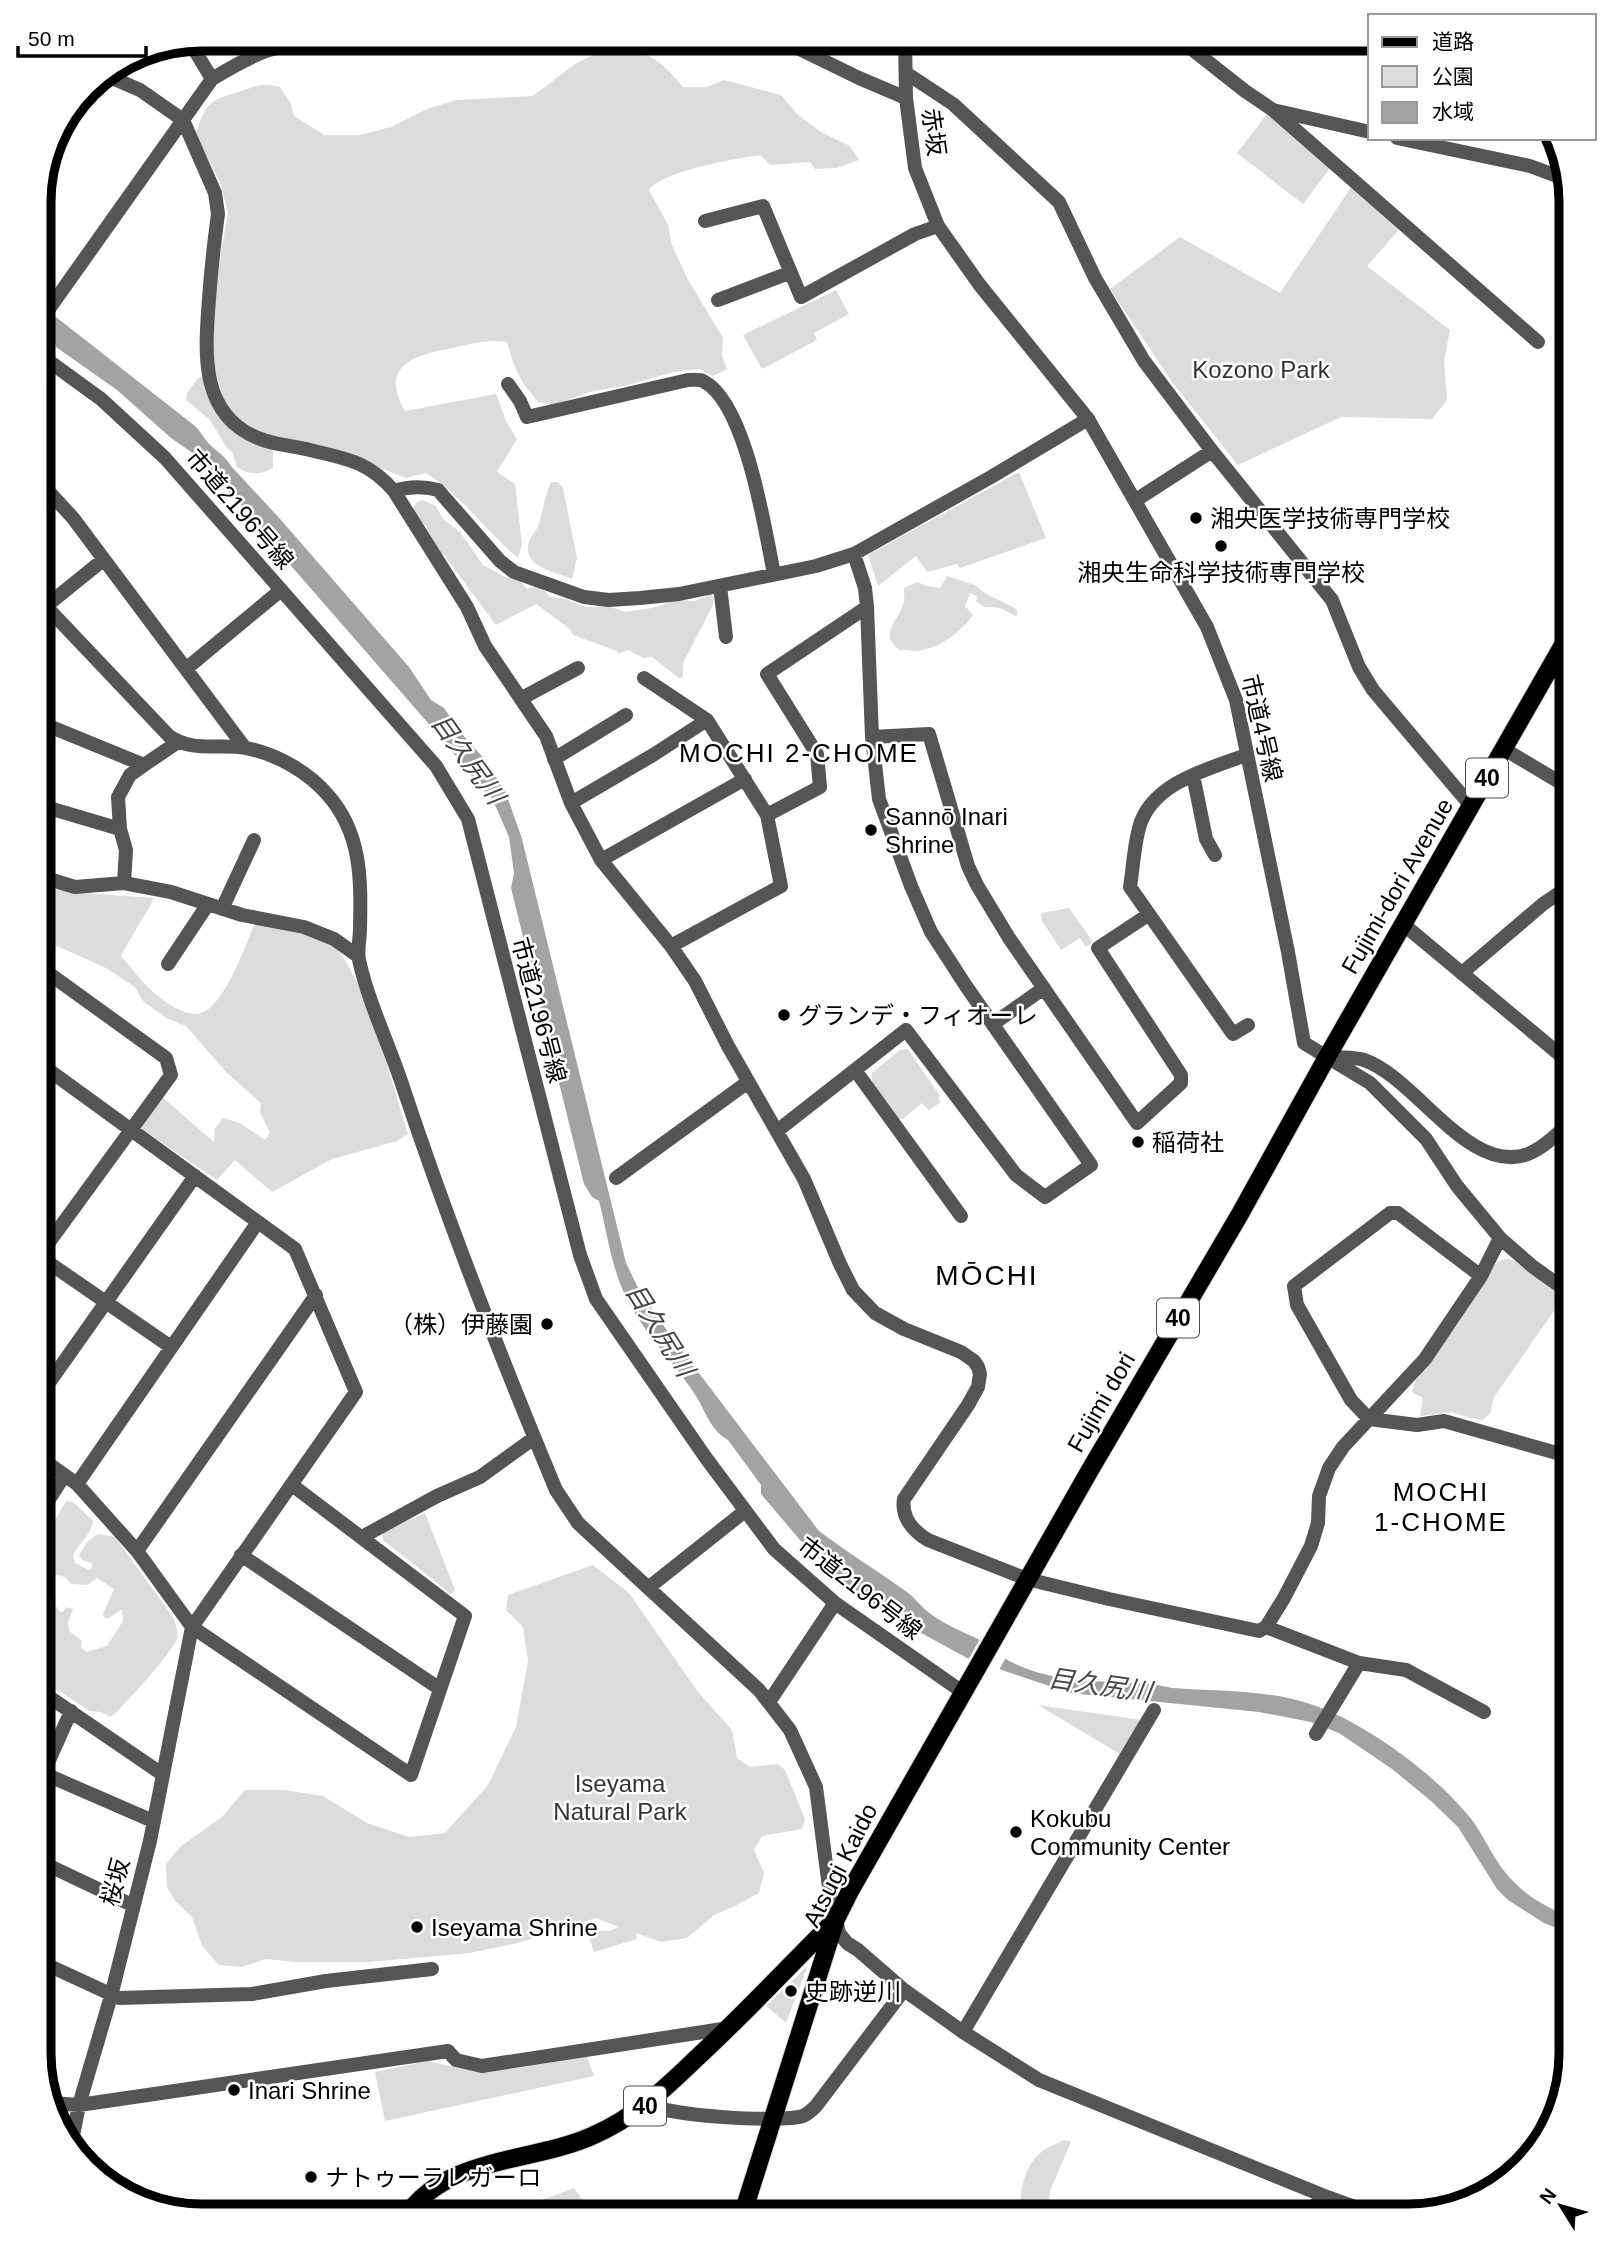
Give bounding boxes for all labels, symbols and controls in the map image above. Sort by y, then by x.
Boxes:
scale bar [18,14,145,58]
legend [1368,14,1596,140]
text: 50 m [28,27,75,50]
text: 道路 [1432,30,1474,53]
text: 公園 [1432,65,1474,88]
text: 水域 [1432,100,1474,123]
street label: 赤坂 [917,106,951,158]
park label: Kozono Park [1192,356,1331,383]
street label: 市道2196号線 [181,444,299,574]
place label: 湘央医学技術専門学校 [1210,505,1450,532]
marker: 湘央医学技術専門学校 [1188,510,1204,526]
marker: 湘央生命科学技術専門学校 [1213,538,1229,554]
place label: 湘央生命科学技術専門学校 [1077,559,1365,586]
street label: 市道4号線 [1237,672,1287,784]
water label: 目久尻川 [425,708,512,812]
district label: MOCHI 2-CHOME [679,738,919,768]
road number: 40 [1466,758,1508,798]
street label: Fujimi-dori Avenue [1336,793,1458,979]
place label: Sannō Inari Shrine [885,803,1008,858]
marker: Sannō Inari Shrine [863,822,879,838]
street label: 市道2196号線 [507,934,571,1086]
place label: グランデ・フィオーレ [798,1002,1038,1029]
marker: グランデ・フィオーレ [776,1007,792,1023]
place label: 稲荷社 [1152,1129,1224,1156]
marker: 稲荷社 [1130,1134,1146,1150]
district label: MŌCHI [935,1260,1039,1291]
water label: 目久尻川 [620,1278,702,1385]
road number: 40 [1157,1298,1199,1338]
place label: （株）伊藤園 [389,1311,533,1338]
marker: （株）伊藤園 [539,1316,555,1332]
street label: Fujimi dori [1062,1347,1140,1457]
district label: MOCHI 1-CHOME [1374,1477,1508,1537]
street label: 市道2196号線 [793,1531,927,1645]
water label: 目久尻川 [1046,1663,1157,1708]
park label: Iseyama Natural Park [553,1770,688,1825]
street label: Atsugi Kaido [797,1799,883,1931]
place label: Kokubu Community Center [1030,1805,1230,1860]
marker: Kokubu Community Center [1008,1824,1024,1840]
street label: 桜坂 [96,1855,134,1909]
place label: Iseyama Shrine [431,1914,598,1941]
marker: Iseyama Shrine [409,1919,425,1935]
place label: 史跡逆川 [805,1978,901,2005]
marker: 史跡逆川 [783,1983,799,1999]
place label: Inari Shrine [248,2077,371,2104]
marker: Inari Shrine [226,2082,242,2098]
road number: 40 [624,2086,666,2126]
place label: ナトゥーラレガーロ [325,2164,541,2191]
marker: ナトゥーラレガーロ [303,2169,319,2185]
north arrow [1526,2171,1596,2241]
text: N [1535,2184,1560,2208]

